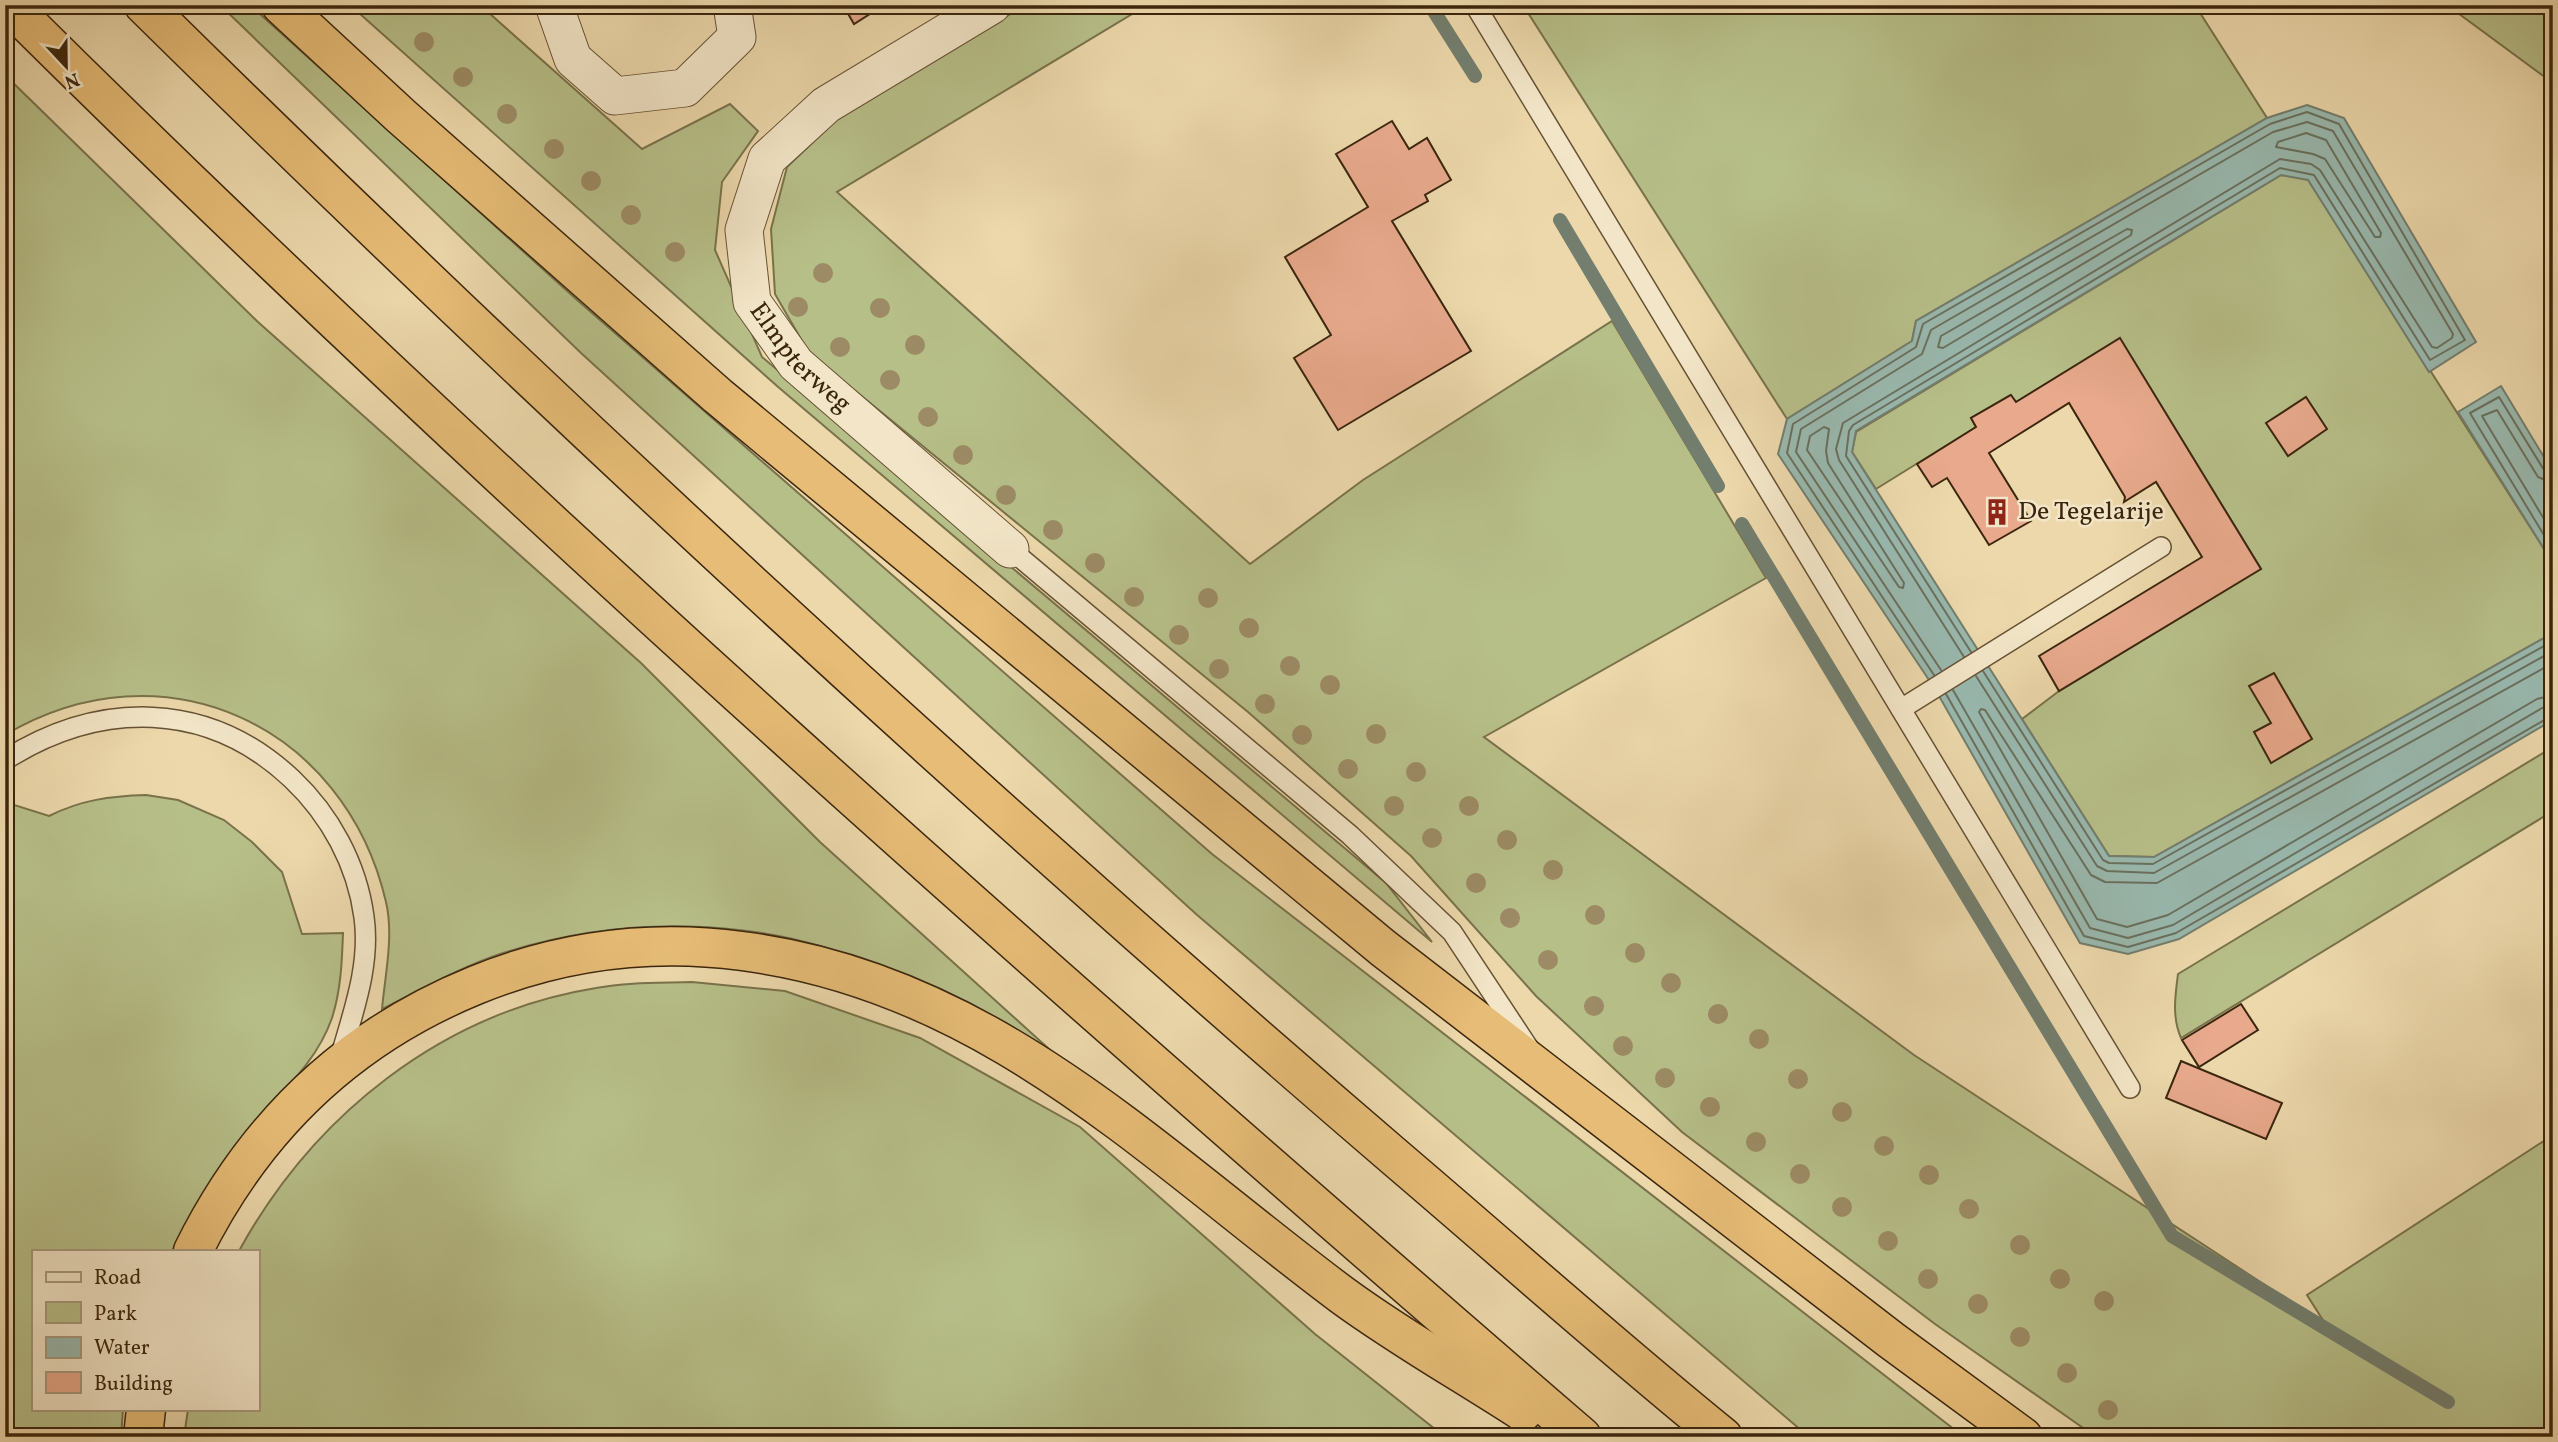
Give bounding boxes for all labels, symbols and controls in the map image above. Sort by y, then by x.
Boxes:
north arrow [32,32,102,102]
text: N [60,65,83,95]
street label: Elmpterweg [740,295,859,422]
place label: De Tegelarije [2018,494,2164,530]
building icon: De Tegelarije [1982,497,2012,527]
legend [32,1250,259,1410]
text: Road [94,1264,141,1293]
text: Park [94,1300,137,1329]
text: Water [94,1334,150,1363]
text: Building [94,1370,173,1399]

